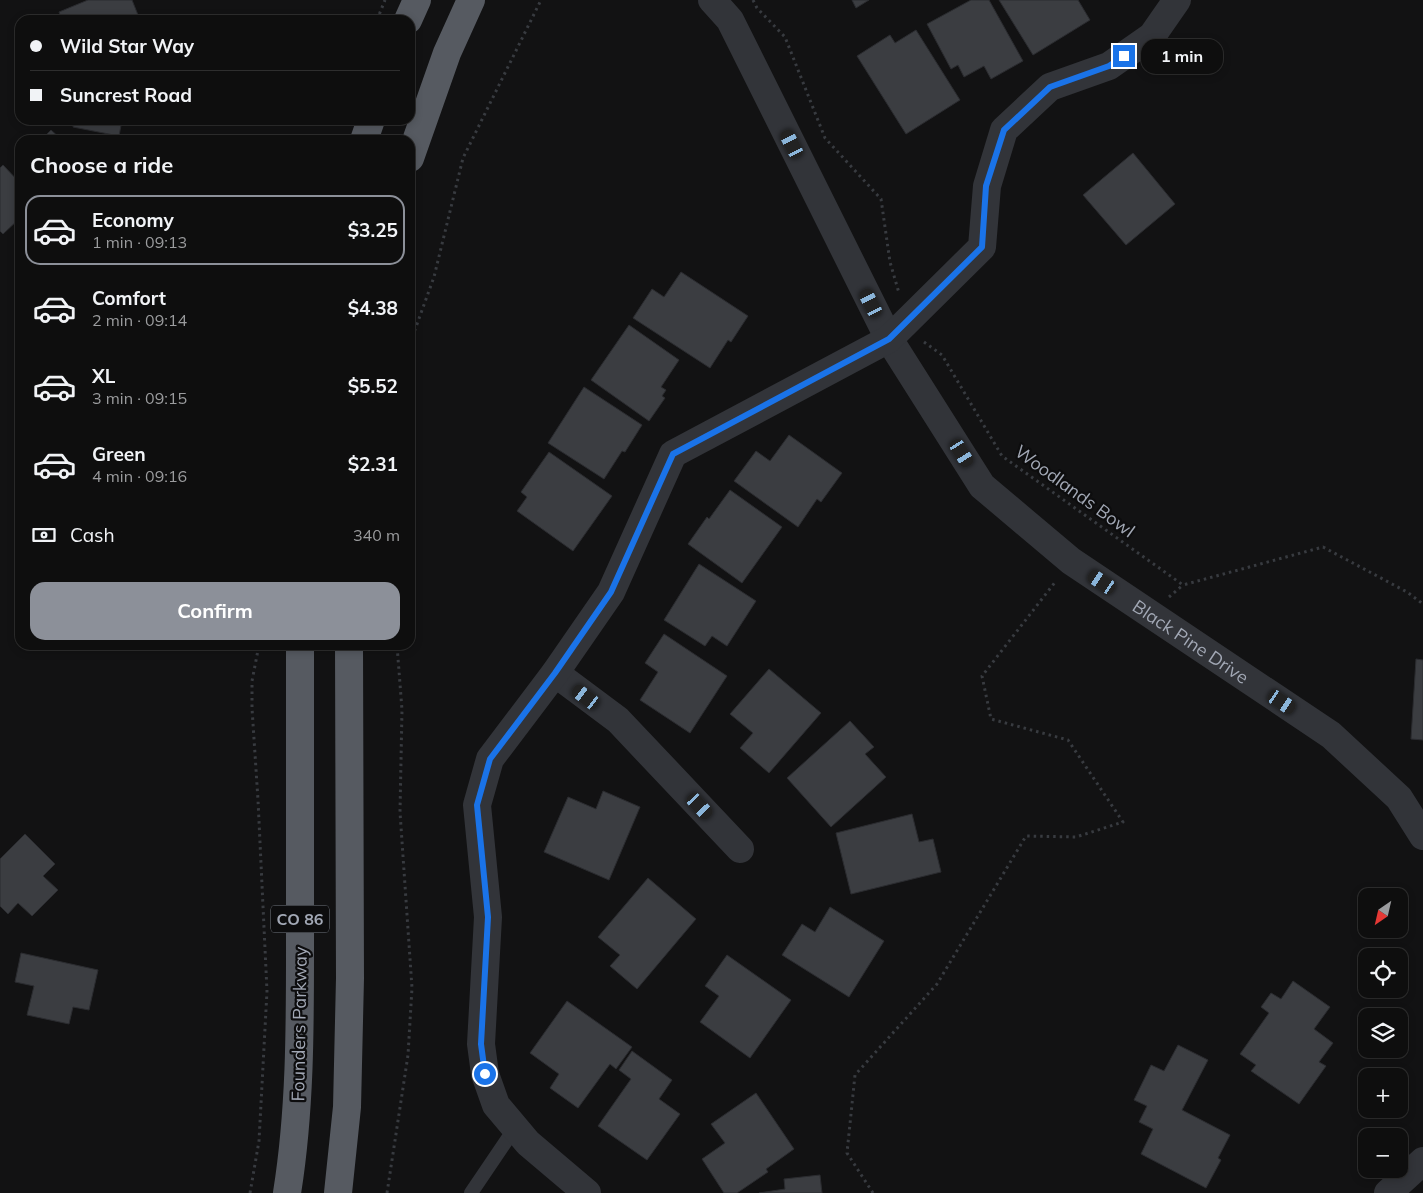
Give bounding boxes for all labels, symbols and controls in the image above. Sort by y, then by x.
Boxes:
text: Wild Star Way [60,34,194,58]
callout: 1 min [1142,38,1224,74]
route end [1113,45,1135,67]
text: 1 min [1161,46,1203,66]
text: Suncrest Road [60,83,192,107]
car [778,127,805,161]
text: Choose a ride [30,151,173,179]
icon: car [32,208,77,253]
text: Economy [92,208,174,232]
text: $3.25 [348,218,398,242]
text: 1 min · 09:13 [92,232,187,252]
icon: car [32,286,77,331]
text: Comfort [92,286,166,310]
car [857,286,884,320]
text: $4.38 [348,296,398,320]
text: 2 min · 09:14 [92,310,187,330]
icon: car [32,364,77,409]
text: XL [92,364,115,388]
text: $5.52 [348,374,398,398]
text: 3 min · 09:15 [92,388,187,408]
car [947,436,976,470]
street label: Woodlands Bowl [1011,440,1139,542]
icon: car [32,442,77,487]
text: Green [92,442,146,466]
text: $2.31 [348,452,398,476]
text: 4 min · 09:16 [92,466,187,486]
icon: cash [30,521,58,549]
text: Cash [70,523,115,547]
text: 340 m [353,525,400,545]
car [1085,567,1118,597]
button: Confirm [30,582,400,640]
street label: Black Pine Drive [1129,594,1253,688]
car [569,682,602,712]
car [1265,687,1298,717]
car [684,790,715,822]
north arrow [1358,888,1408,938]
map controls [1358,888,1408,1178]
road number: CO 86 [271,906,329,932]
street label: Founders Parkway [286,946,312,1102]
button: locate [1358,948,1408,998]
button: layers [1358,1008,1408,1058]
route start [474,1063,496,1085]
button: + [1358,1068,1408,1118]
button: − [1358,1128,1408,1178]

